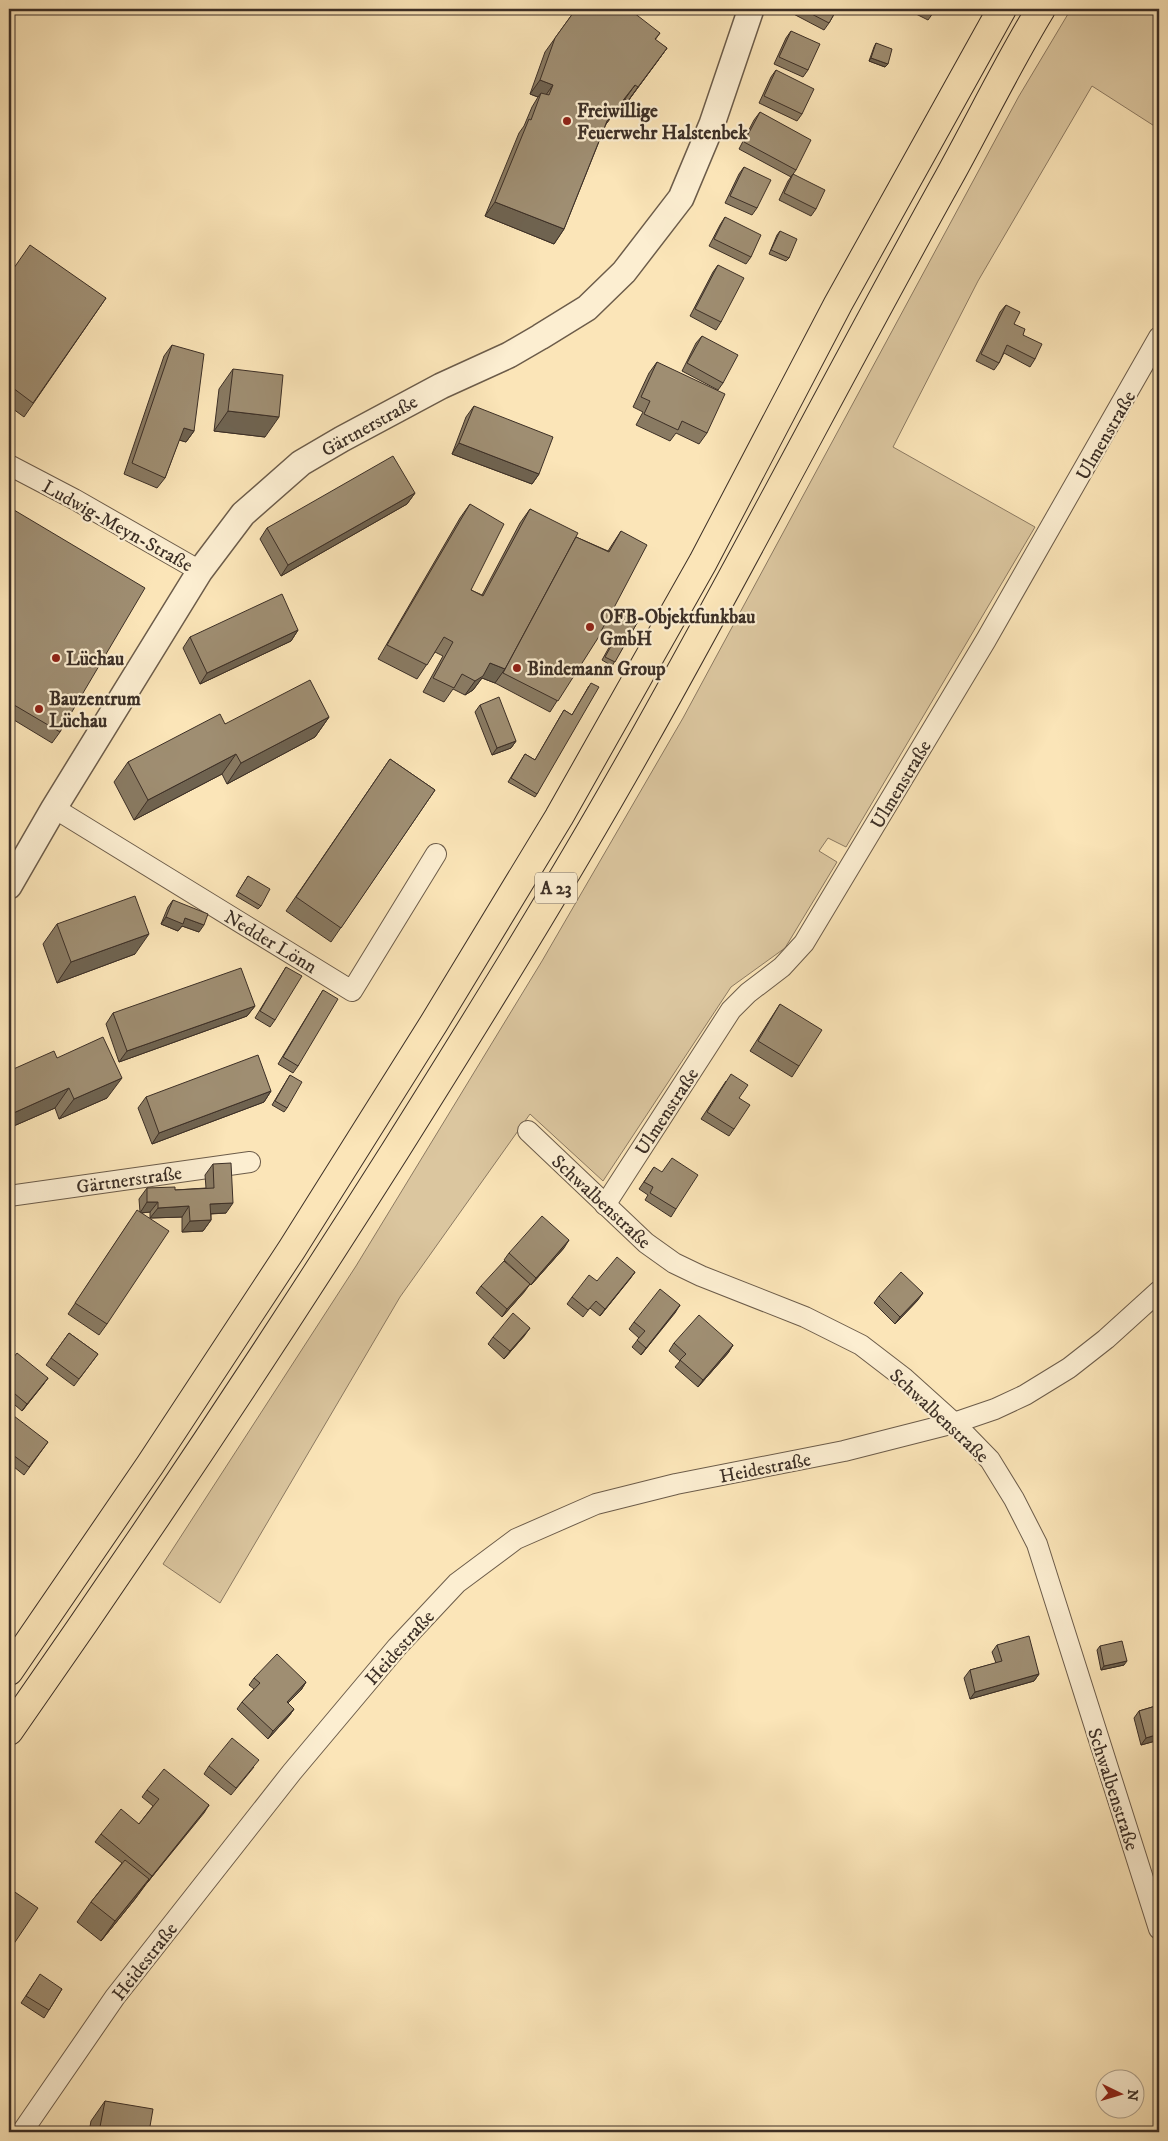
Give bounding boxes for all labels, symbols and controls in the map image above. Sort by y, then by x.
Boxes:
place label: Freiwillige Feuerwehr Halstenbek [577,100,748,145]
marker: Freiwillige Feuerwehr Halstenbek [561,115,573,127]
street label: Ulmenstraße [1072,387,1141,485]
street label: Gärtnerstraße [318,390,422,462]
street label: Ludwig-Meyn-Straße [38,475,197,577]
place label: OFB-Objektfunkbau GmbH [600,606,756,651]
marker: OFB-Objektfunkbau GmbH [584,621,596,633]
place label: Lüchau [66,648,124,671]
marker: Lüchau [50,652,62,664]
place label: Bindemann Group [527,658,666,681]
marker: Bindemann Group [511,662,523,674]
place label: Bauzentrum Lüchau [49,688,142,733]
marker: Bauzentrum Lüchau [33,703,45,715]
street label: Ulmenstraße [866,736,937,833]
road number: A 23 [535,872,577,904]
street label: Nedder Lönn [220,906,321,979]
street label: Ulmenstraße [631,1064,704,1160]
street label: Schwalbenstraße [547,1150,656,1254]
street label: Gärtnerstraße [75,1162,184,1199]
street label: Schwalbenstraße [885,1364,994,1468]
street label: Heidestraße [718,1448,813,1489]
street label: Heidestraße [361,1606,440,1690]
street label: Schwalbenstraße [1082,1725,1143,1854]
street label: Heidestraße [108,1918,183,2006]
north arrow [1096,2068,1146,2118]
text: N [1122,2089,1141,2102]

